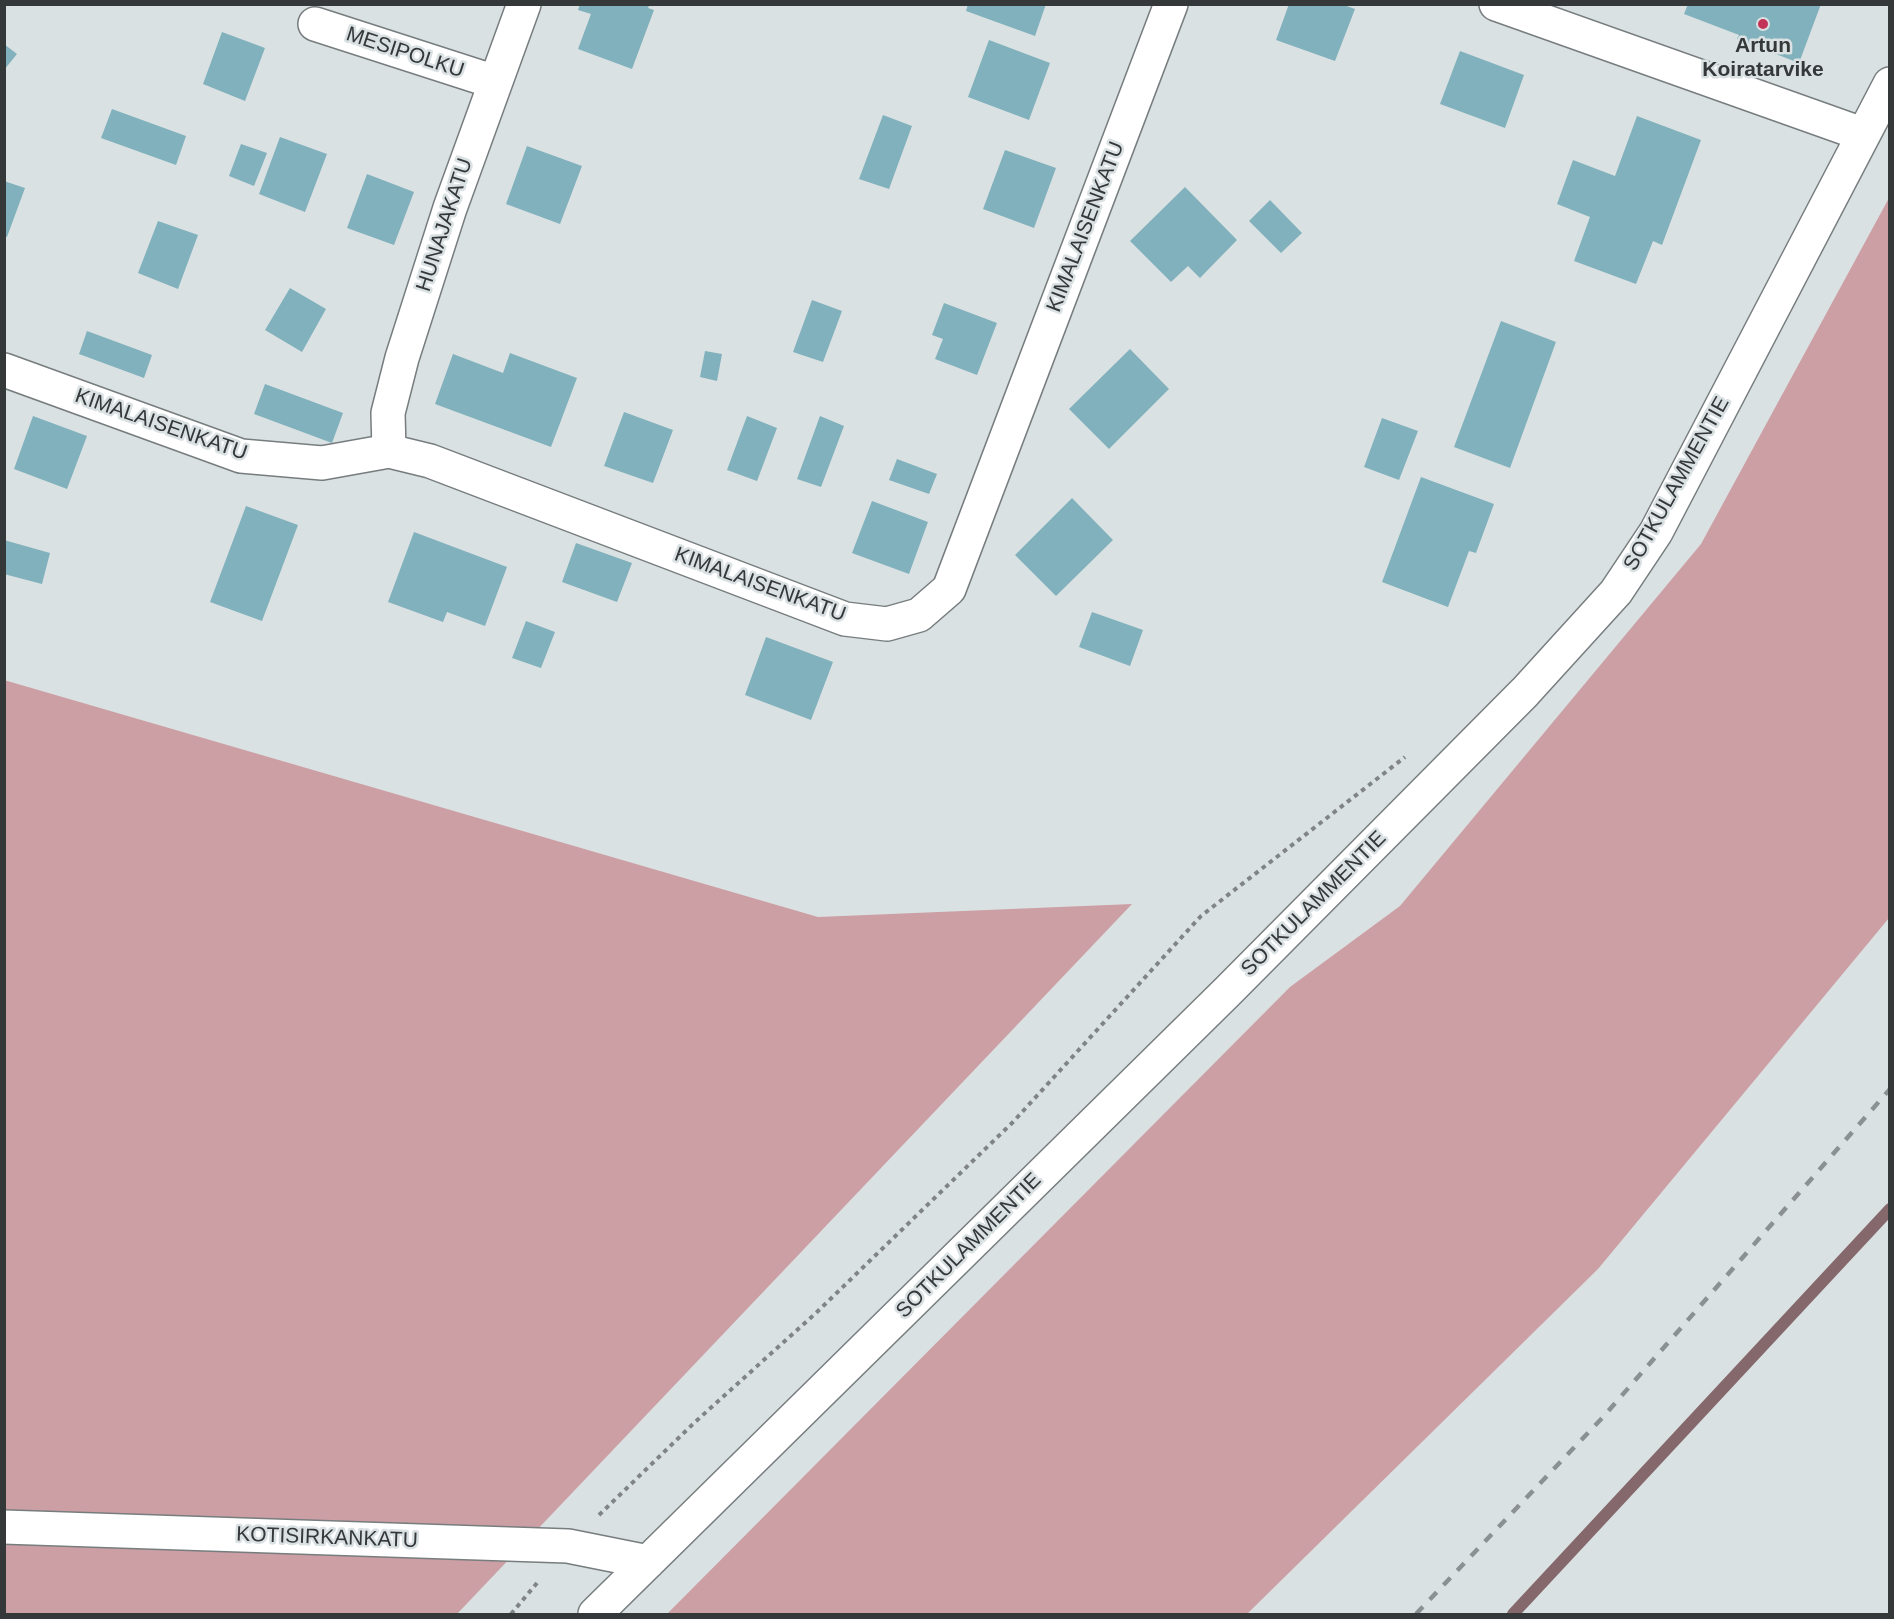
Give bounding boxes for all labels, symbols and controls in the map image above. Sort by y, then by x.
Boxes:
marker: Artun Koiratarvike [1756,17,1770,31]
street label: MESIPOLKU [343,22,467,84]
place label: Artun Koiratarvike [1702,33,1824,83]
street label: KIMALAISENKATU [1042,138,1130,316]
street label: HUNAJAKATU [412,155,478,295]
street label: KIMALAISENKATU [72,384,250,466]
street label: SOTKULAMMENTIE [1619,393,1735,575]
street label: KIMALAISENKATU [671,542,849,628]
street label: SOTKULAMMENTIE [1236,826,1392,982]
street label: SOTKULAMMENTIE [891,1168,1047,1324]
street label: KOTISIRKANKATU [236,1522,418,1554]

